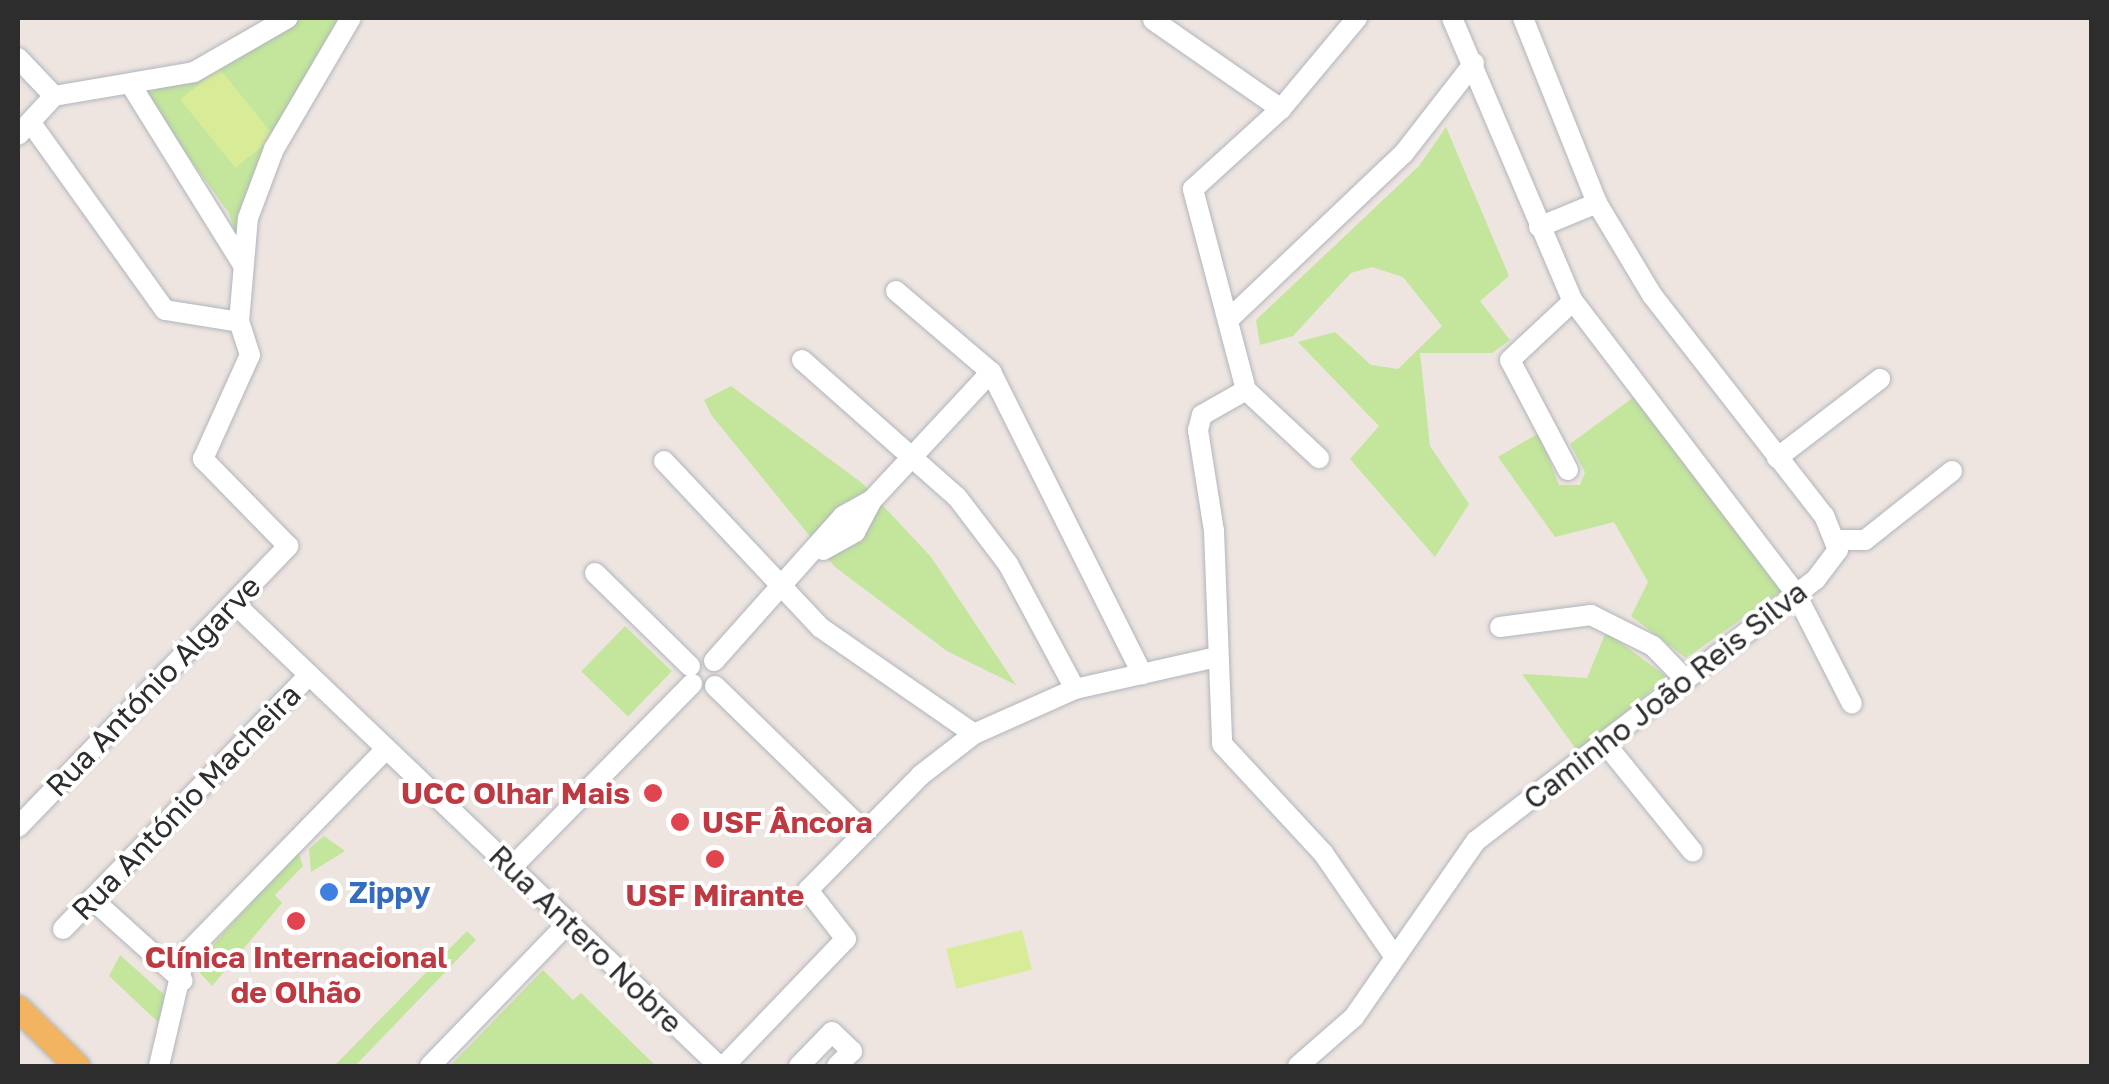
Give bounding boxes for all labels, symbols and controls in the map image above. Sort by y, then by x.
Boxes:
street label: Rua António Algarve [38,568,268,804]
street label: Caminho João Reis Silva [1516,573,1814,817]
street label: Rua António Macheira [64,677,308,927]
place label: UCC Olhar Mais [401,775,630,811]
marker: UCC Olhar Mais [640,780,666,806]
place label: USF Âncora [702,804,873,840]
marker: USF Âncora [667,809,693,835]
street label: Rua Antero Nobre [482,837,690,1041]
marker: USF Mirante [702,846,728,872]
place label: Zippy [349,874,430,910]
place label: USF Mirante [626,877,804,913]
marker: Zippy [318,881,340,903]
marker: Clínica Internacional de Olhão [283,908,309,934]
place label: Clínica Internacional de Olhão [145,939,447,1010]

